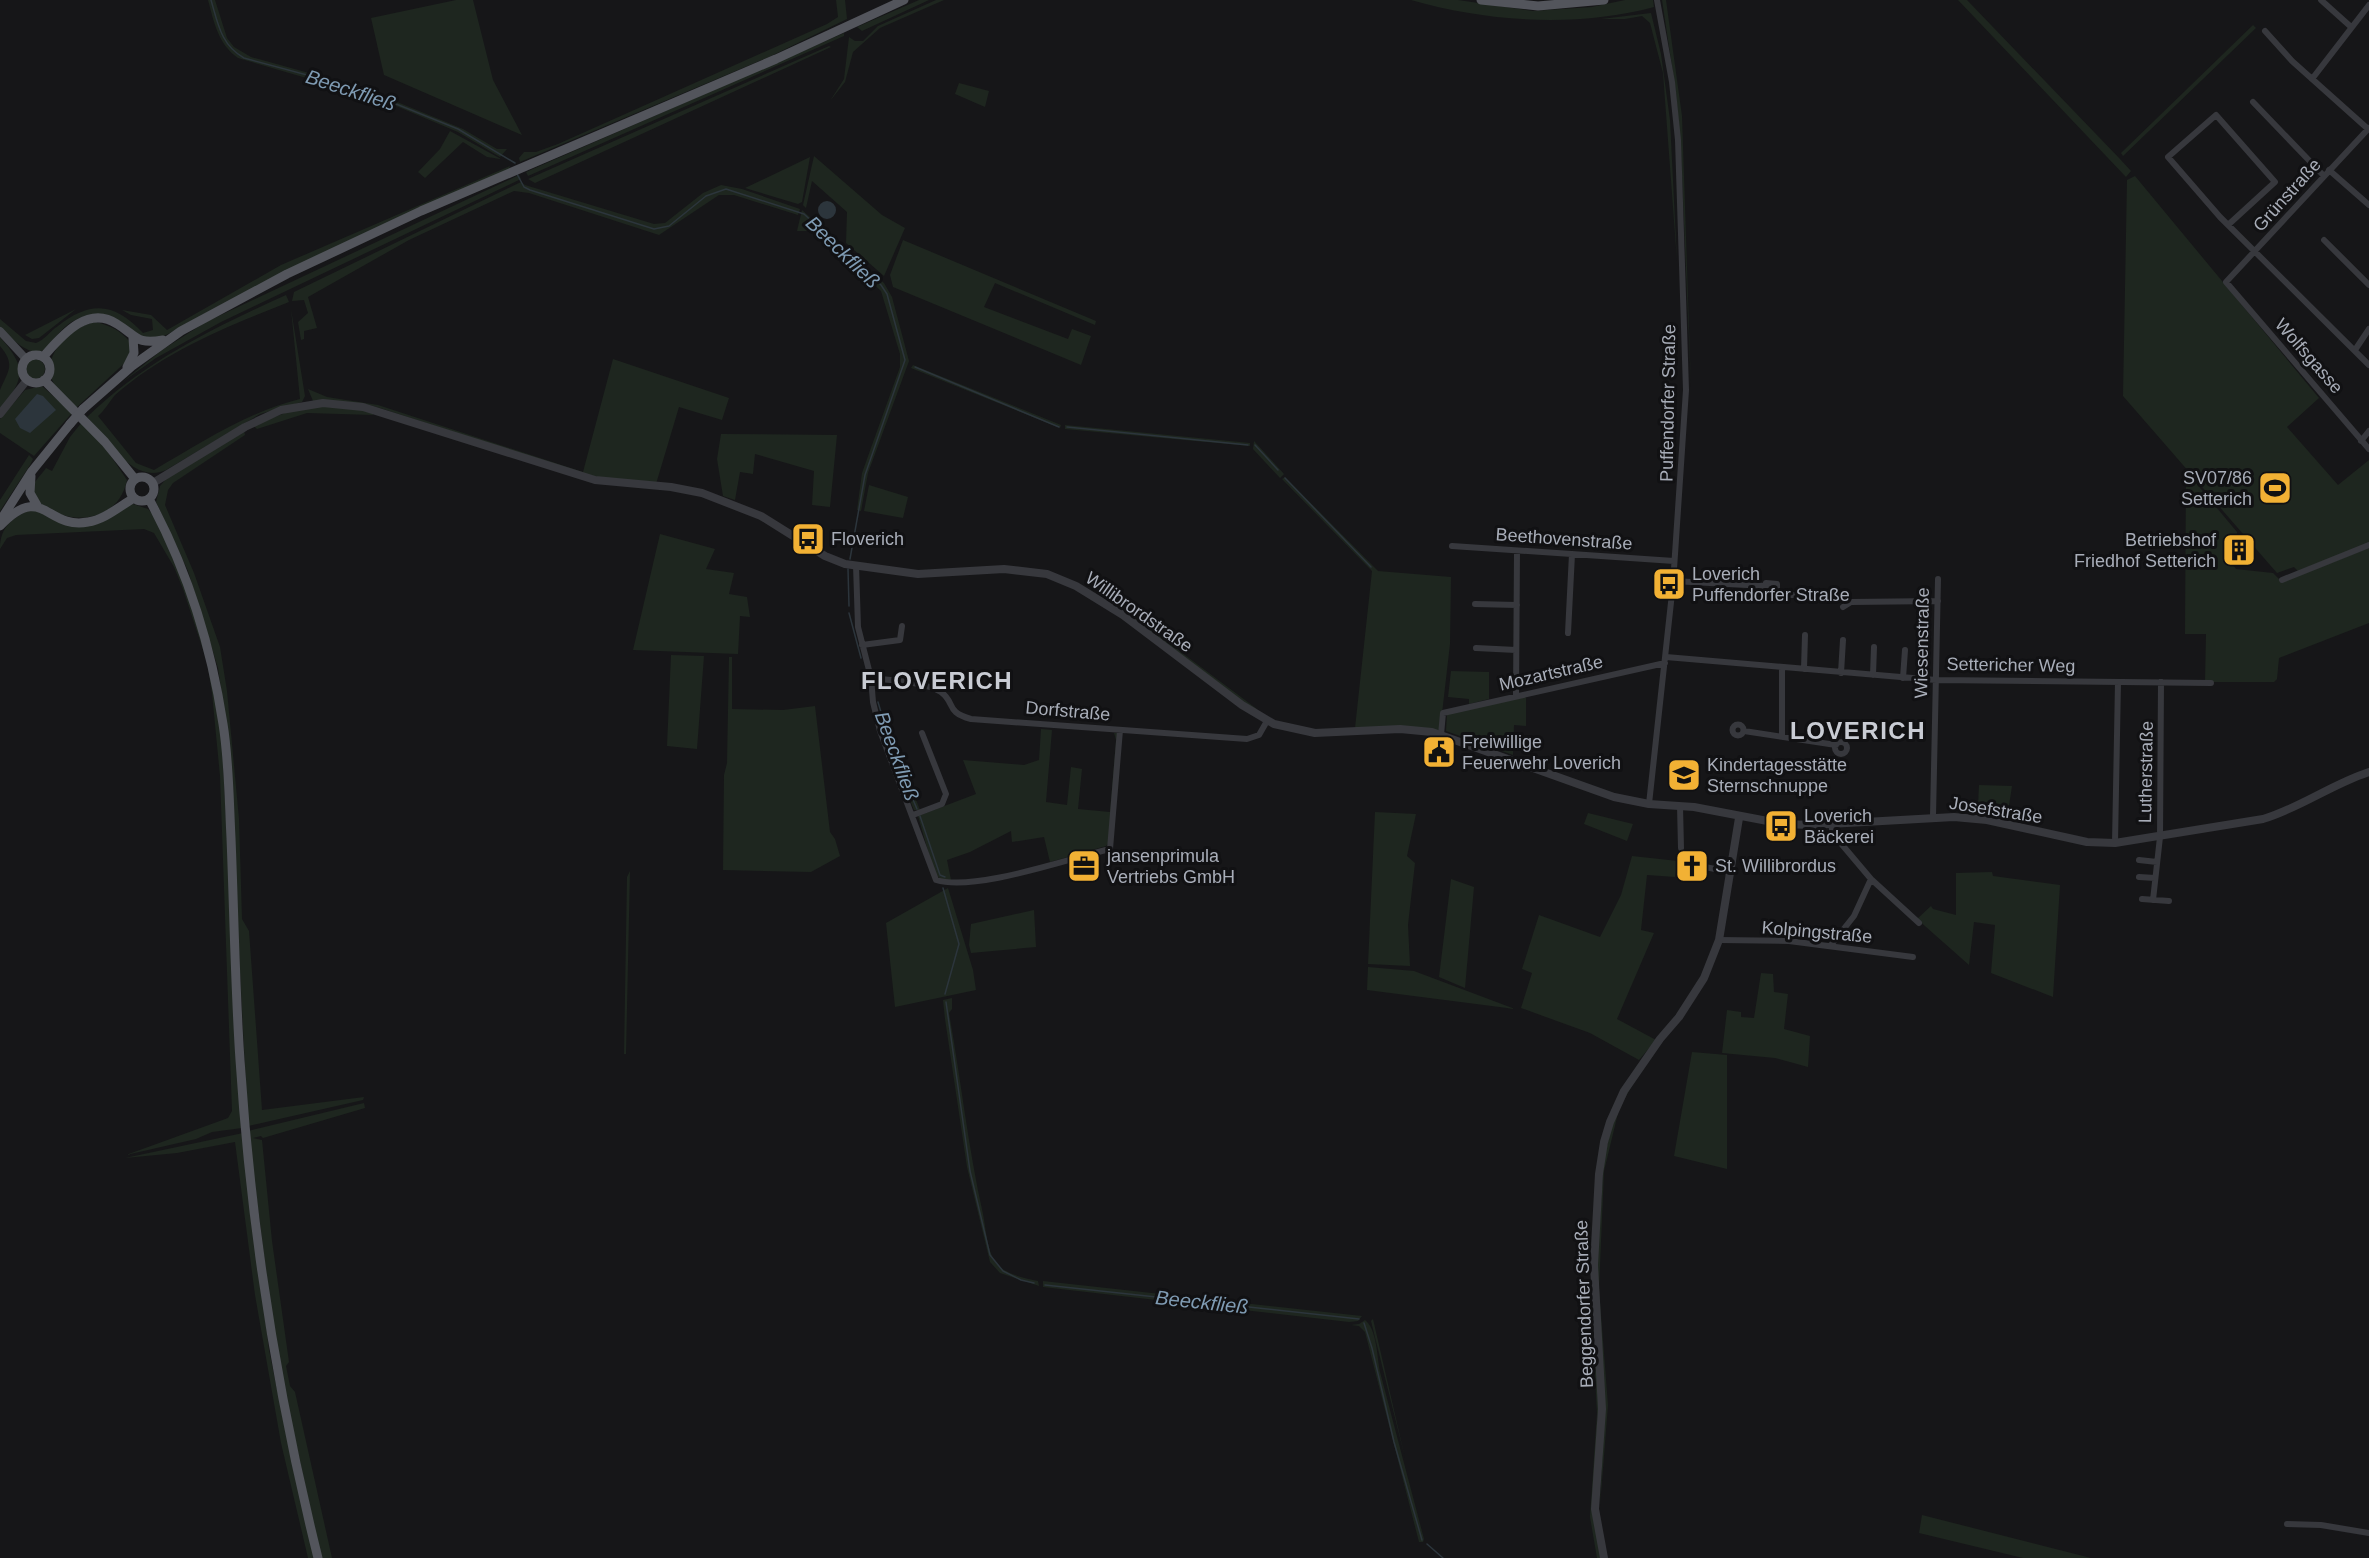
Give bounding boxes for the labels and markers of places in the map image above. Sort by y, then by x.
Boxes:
place label: SV07/86 Setterich [2181,468,2252,509]
sports icon: SV07/86 Setterich [2257,470,2293,506]
bus stop icon: Floverich [790,521,826,557]
place label: Floverich [831,529,904,549]
place label: Betriebshof Friedhof Setterich [2074,530,2217,571]
building icon: Betriebshof Friedhof Setterich [2221,532,2257,568]
place label: Loverich Puffendorfer Straße [1692,564,1850,605]
bus stop icon: Loverich Puffendorfer Straße [1651,566,1687,602]
place label: Freiwillige Feuerwehr Loverich [1462,732,1621,773]
public building icon: Freiwillige Feuerwehr Loverich [1421,734,1457,770]
place label: Kindertagesstätte Sternschnuppe [1707,755,1847,796]
school or university icon: Kindertagesstätte Sternschnuppe [1666,757,1702,793]
place label: Loverich Bäckerei [1804,806,1874,847]
bus stop icon: Loverich Bäckerei [1763,808,1799,844]
place label: jansenprimula Vertriebs GmbH [1106,846,1235,887]
office icon: jansenprimula Vertriebs GmbH [1066,848,1102,884]
church icon: St. Willibrordus [1674,848,1710,884]
place label: St. Willibrordus [1715,856,1836,876]

